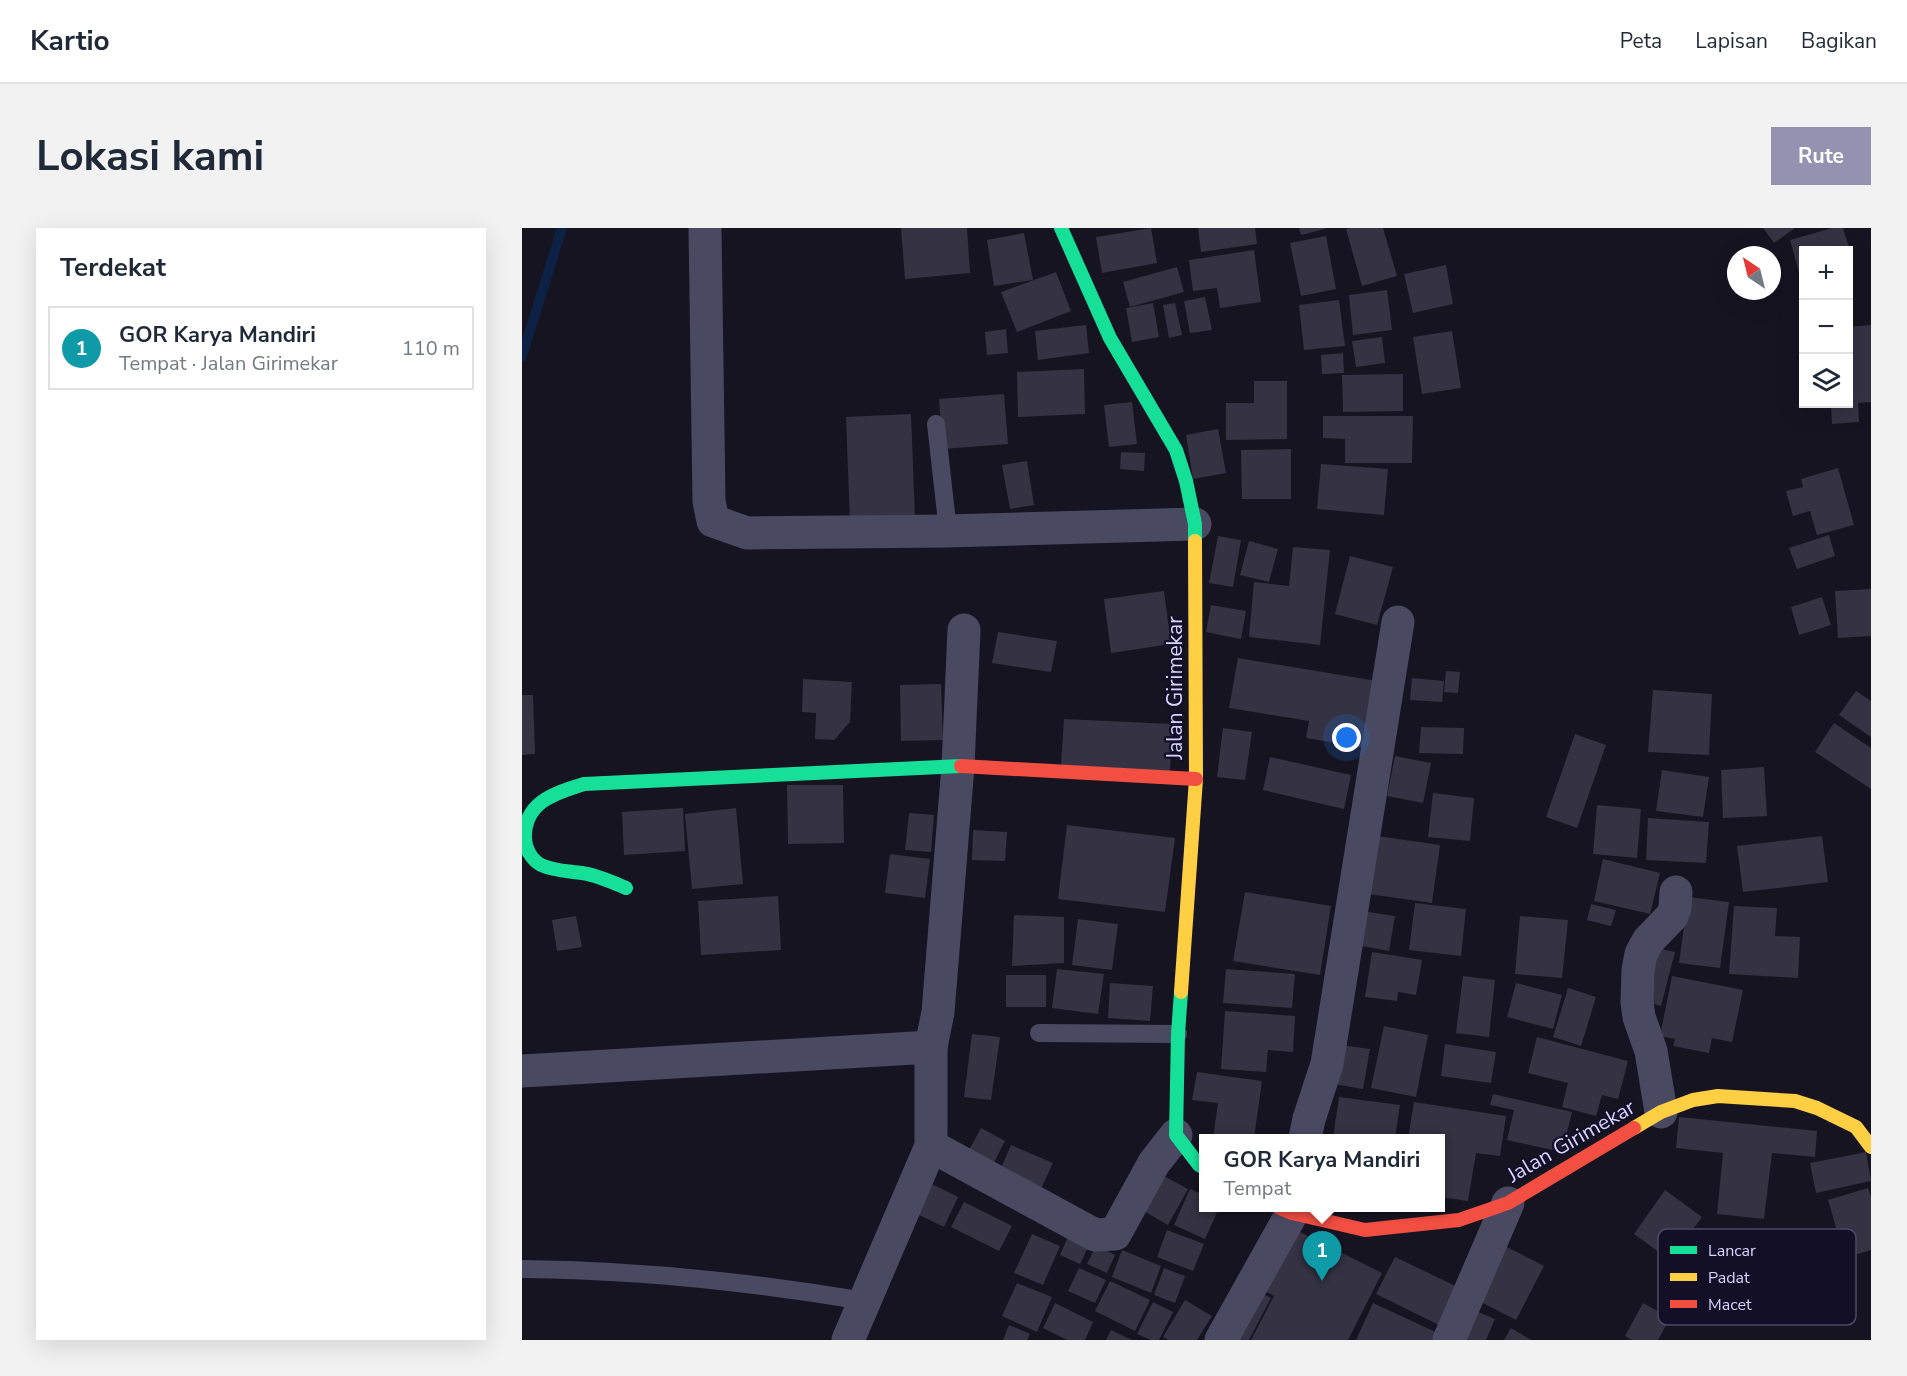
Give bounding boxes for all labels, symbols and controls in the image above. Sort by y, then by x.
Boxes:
text: Kartio [30,22,110,60]
text: Peta [1620,27,1662,55]
text: Lapisan [1695,27,1768,55]
text: Bagikan [1801,27,1877,55]
button: Rute [1771,127,1871,185]
text: Lokasi kami [36,128,264,185]
north arrow [1727,246,1781,300]
map controls [1799,246,1853,408]
button: + [1799,246,1853,300]
text: Terdekat [60,250,166,285]
button: − [1799,300,1853,354]
text: GOR Karya Mandiri [119,320,316,350]
text: 1 [76,335,88,362]
text: 110 m [402,335,460,362]
text: Tempat · Jalan Girimekar [119,350,338,377]
button: layers [1799,354,1853,408]
street label: Jalan Girimekar [1161,616,1189,761]
your location [1332,723,1361,752]
street label: Jalan Girimekar [1501,1093,1640,1189]
popup [1199,1134,1445,1212]
text: GOR Karya Mandiri [1224,1145,1420,1175]
text: Tempat [1224,1175,1291,1202]
legend [1658,1229,1856,1325]
pin: 1 [1302,1232,1342,1281]
text: Lancar [1708,1240,1756,1262]
text: Padat [1708,1267,1750,1289]
text: Macet [1708,1294,1752,1316]

